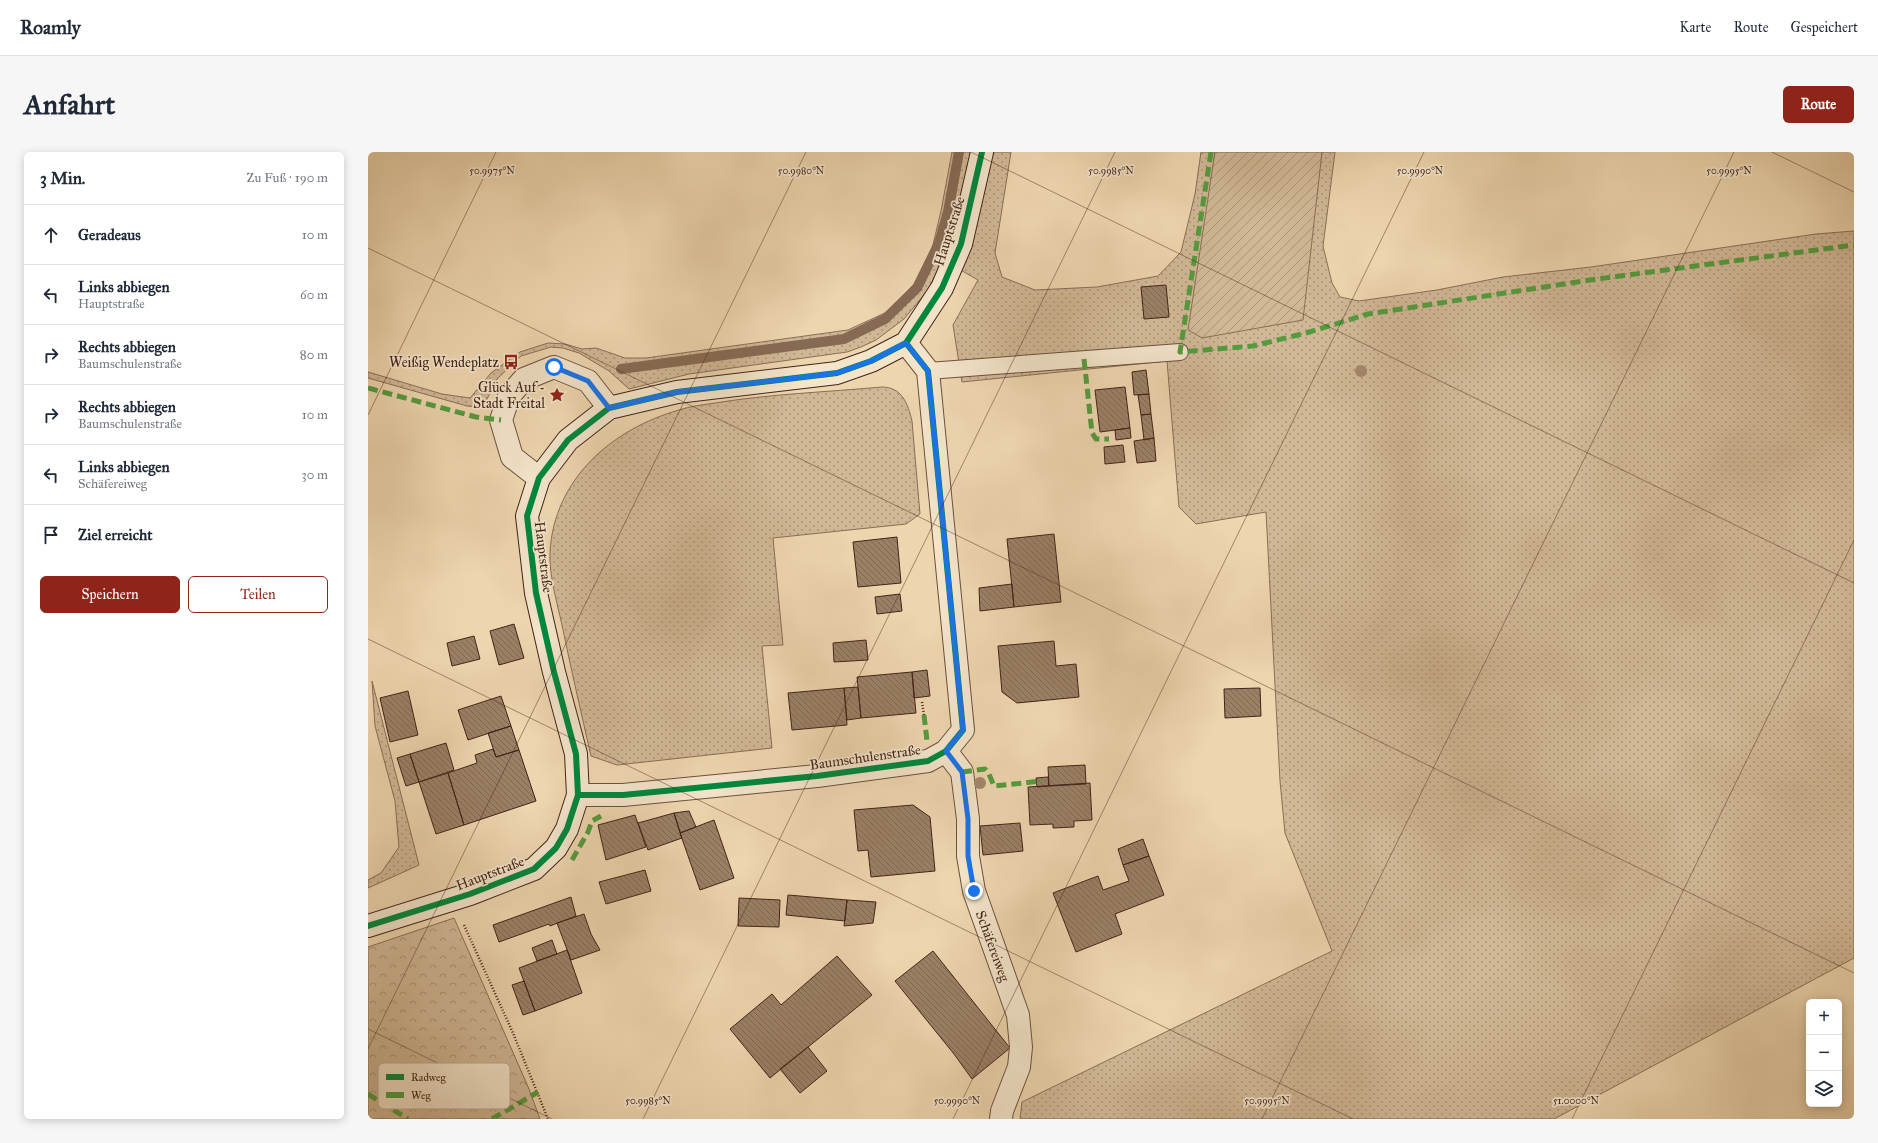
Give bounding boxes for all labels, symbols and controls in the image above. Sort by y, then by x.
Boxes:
text: Roamly [20,16,81,39]
text: Karte [1679,19,1711,36]
text: Route [1733,19,1769,36]
text: Gespeichert [1791,19,1858,36]
button: Route [1783,86,1854,123]
text: Anfahrt [24,87,115,122]
text: 50.9975°N [469,165,515,177]
text: 50.9980°N [778,165,825,177]
text: 50.9985°N [1088,165,1134,177]
text: 50.9990°N [1397,165,1444,177]
text: 50.9995°N [1706,165,1752,177]
text: 3 Min. [40,168,85,189]
text: Zu Fuß · 190 m [246,170,328,186]
street label: Hauptstraße [930,194,969,268]
icon: ahead [40,224,62,246]
text: Geradeaus [78,226,141,244]
text: 10 m [302,227,328,243]
text: Links abbiegen [78,278,170,296]
icon: left [40,284,62,306]
text: 60 m [300,287,328,303]
text: Hauptstraße [78,296,145,312]
text: Rechts abbiegen [78,338,176,356]
icon: right [40,344,62,366]
text: 80 m [300,347,328,363]
bus stop icon: Weißig Wendeplatz [502,353,520,371]
place label: Weißig Wendeplatz [389,354,500,371]
text: Baumschulenstraße [78,356,182,372]
route start [545,358,563,376]
place label: Glück Auf - Stadt Freital [473,379,545,412]
place icon: Glück Auf - Stadt Freital [548,386,566,404]
text: Rechts abbiegen [78,398,176,416]
icon: right [40,404,62,426]
text: 10 m [302,407,328,423]
text: Baumschulenstraße [78,416,182,432]
text: Links abbiegen [78,458,170,476]
icon: left [40,464,62,486]
text: 30 m [302,467,328,483]
text: Schäfereiweg [78,476,147,492]
street label: Hauptstraße [531,520,556,594]
icon: arrive [40,524,62,546]
text: Ziel erreicht [78,526,153,544]
button: Speichern [40,576,180,613]
button: Teilen [188,576,328,613]
street label: Baumschulenstraße [808,741,922,774]
street label: Hauptstraße [454,853,527,894]
route end [965,882,983,900]
street label: Schäfereiweg [972,908,1013,984]
map controls [1806,999,1842,1107]
button: + [1806,999,1842,1035]
button: − [1806,1035,1842,1071]
legend [378,1063,510,1109]
text: Radweg [411,1071,447,1084]
button: layers [1806,1071,1842,1107]
text: Weg [411,1089,432,1102]
text: 50.9985°N [625,1095,671,1107]
text: 50.9990°N [934,1095,981,1107]
text: 50.9995°N [1244,1095,1290,1107]
text: 51.0000°N [1553,1095,1600,1107]

